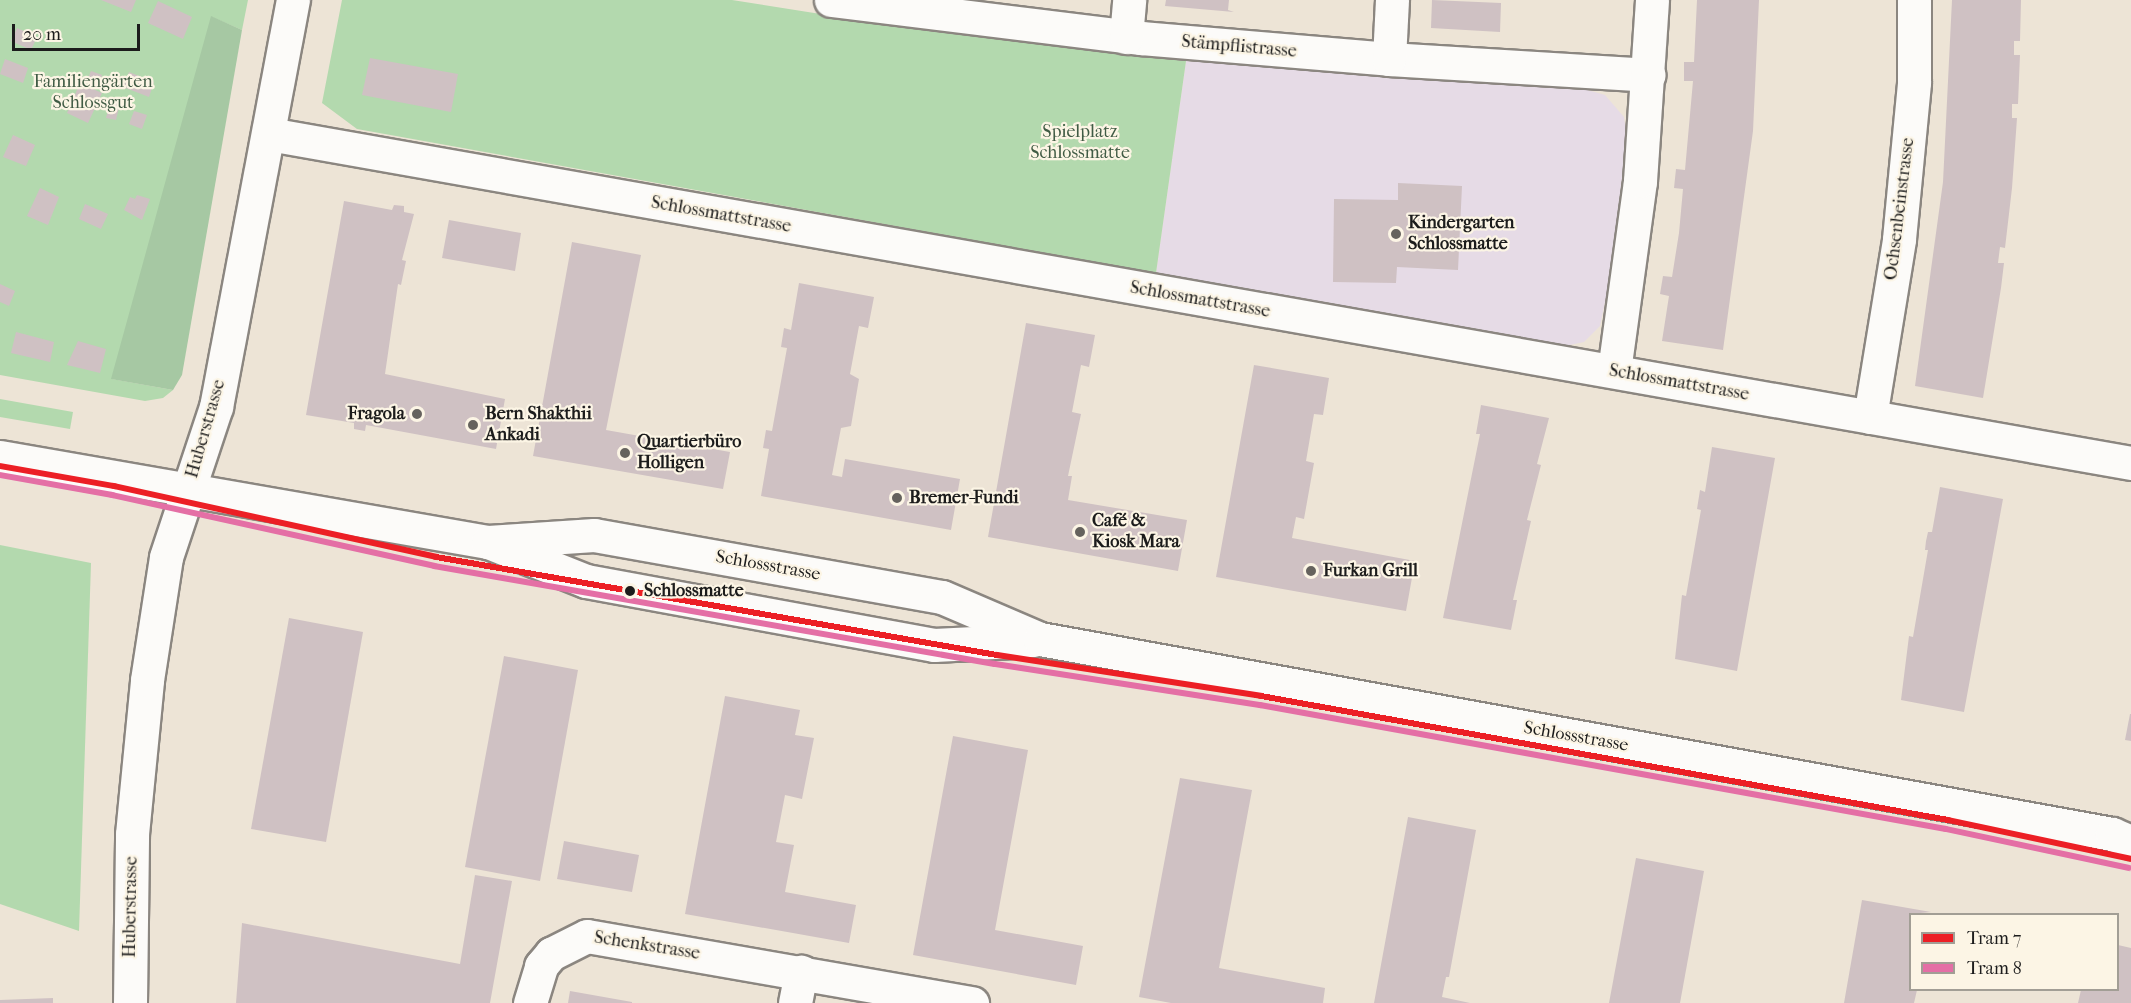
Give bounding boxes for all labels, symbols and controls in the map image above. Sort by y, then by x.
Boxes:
scale bar [15,12,142,50]
text: 20 m [23,24,61,45]
street label: Stämpflistrasse [1180,31,1298,63]
park label: Familiengärten Schlossgut [33,72,153,115]
park label: Spielplatz Schlossmatte [1030,122,1130,164]
street label: Ochsenbeinstrasse [1881,136,1919,282]
street label: Schlossmattstrasse [649,192,793,238]
place label: Kindergarten Schlossmatte [1408,213,1515,256]
marker: Kindergarten Schlossmatte [1389,227,1403,241]
street label: Schlossmattstrasse [1128,277,1272,323]
street label: Schlossmattstrasse [1607,360,1751,406]
street label: Huberstrasse [182,377,230,481]
place label: Fragola [348,403,405,425]
place label: Bern Shakthii Ankadi [485,404,592,446]
marker: Fragola [410,407,424,421]
marker: Bern Shakthii Ankadi [466,418,480,432]
place label: Quartierbüro Holligen [637,432,741,474]
marker: Quartierbüro Holligen [618,446,632,460]
place label: Bremer-Fundi [909,487,1019,509]
marker: Bremer-Fundi [890,491,904,505]
place label: Café & Kiosk Mara [1092,511,1180,554]
marker: Café & Kiosk Mara [1073,525,1087,539]
street label: Schlossstrasse [714,546,822,586]
place label: Furkan Grill [1323,560,1418,582]
marker: Furkan Grill [1304,564,1318,578]
place label: Schlossmatte [644,580,744,602]
marker: Schlossmatte [621,582,639,600]
street label: Schlossstrasse [1522,717,1630,757]
street label: Huberstrasse [119,856,143,958]
legend [1909,913,2119,991]
street label: Schenkstrasse [592,927,702,965]
text: Tram 7 [1967,928,2021,949]
text: Tram 8 [1967,958,2022,979]

